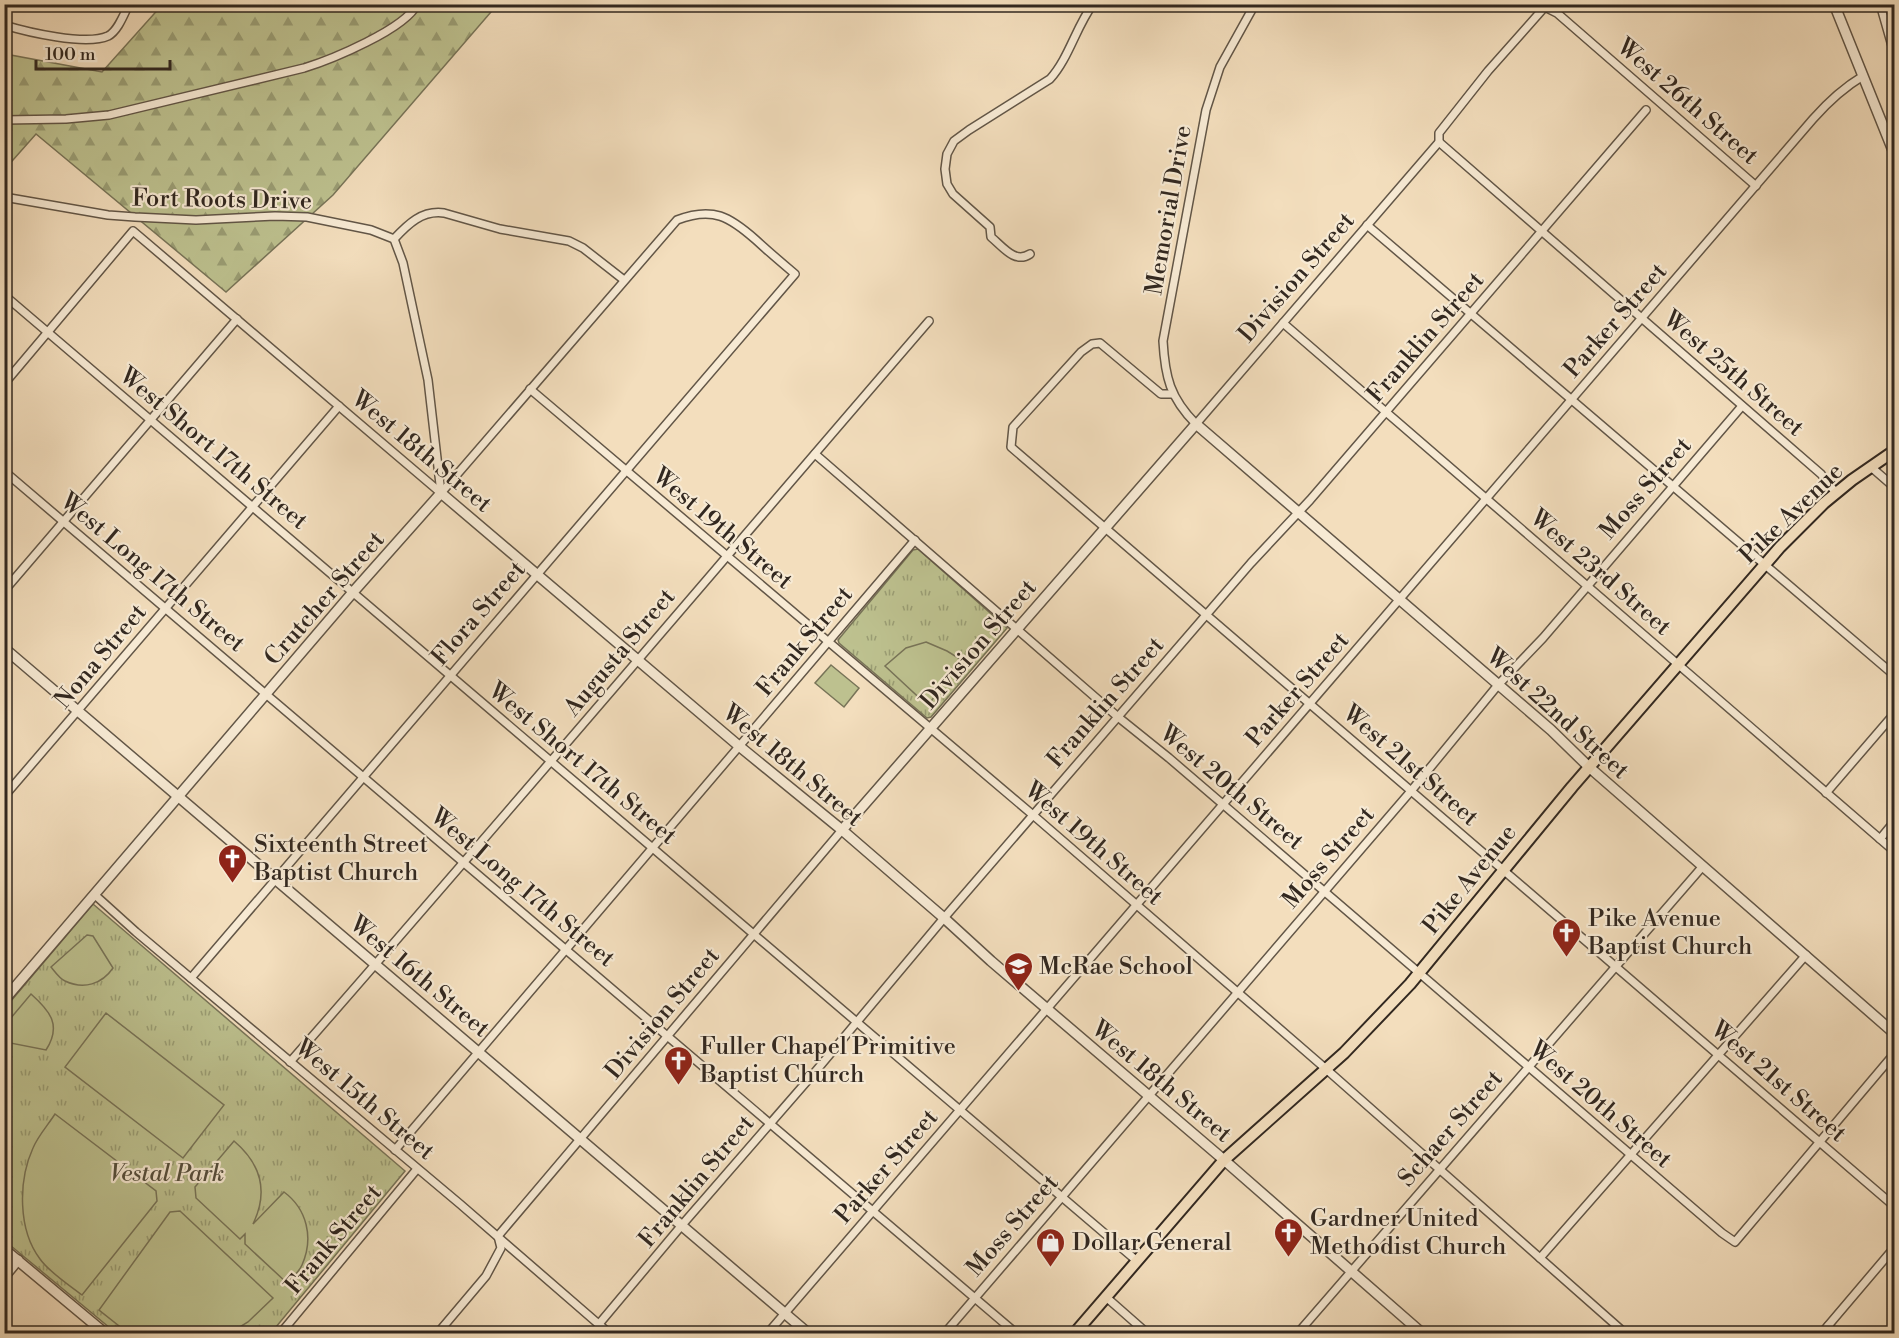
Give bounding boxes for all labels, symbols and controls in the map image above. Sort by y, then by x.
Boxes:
street label: West 26th Street [1610,31,1765,172]
scale bar [36,33,170,71]
text: 100 m [45,43,96,66]
street label: Memorial Drive [1139,123,1199,297]
street label: Fort Roots Drive [132,183,312,217]
street label: Division Street [1232,206,1362,349]
street label: Parker Street [1558,257,1674,384]
street label: Franklin Street [1361,265,1491,409]
street label: West 25th Street [1656,304,1810,443]
street label: West Short 17th Street [112,360,314,537]
street label: West 18th Street [344,384,498,520]
street label: Moss Street [1593,431,1699,546]
street label: Pike Avenue [1733,457,1850,571]
street label: West 19th Street [645,461,799,596]
street label: West Long 17th Street [53,486,251,659]
street label: West 23rd Street [1523,503,1677,643]
street label: Crutcher Street [258,525,392,672]
street label: Flora Street [425,555,533,672]
street label: Division Street [914,573,1044,716]
street label: Frank Street [750,580,860,703]
street label: Augusta Street [557,582,682,724]
street label: Nona Street [48,598,154,715]
street label: Parker Street [1240,626,1356,753]
street label: Franklin Street [1041,630,1171,774]
street label: West 22nd Street [1479,641,1635,786]
street label: West Short 17th Street [481,675,683,852]
street label: West 18th Street [715,698,869,834]
street label: West 21st Street [1336,698,1485,833]
street label: West 20th Street [1152,718,1310,857]
street label: West 19th Street [1017,775,1169,912]
street label: Moss Street [1276,800,1382,915]
street label: West Long 17th Street [423,801,621,974]
street label: Pike Avenue [1416,819,1523,941]
place label: Sixteenth Street Baptist Church [253,830,428,888]
church icon: Sixteenth Street Baptist Church [217,842,249,884]
place label: Pike Avenue Baptist Church [1587,904,1752,962]
street label: West 16th Street [342,909,496,1044]
church icon: Pike Avenue Baptist Church [1551,916,1583,958]
street label: Division Street [599,941,727,1086]
school or university icon: McRae School [1002,950,1034,992]
place label: McRae School [1039,952,1193,982]
street label: West 18th Street [1084,1014,1238,1150]
street label: West 21st Street [1704,1014,1853,1149]
street label: West 15th Street [288,1032,441,1167]
place label: Fuller Chapel Primitive Baptist Church [699,1032,956,1090]
street label: West 20th Street [1522,1034,1678,1175]
church icon: Fuller Chapel Primitive Baptist Church [663,1044,695,1086]
street label: Schaer Street [1392,1064,1510,1193]
street label: Parker Street [829,1103,945,1230]
street label: Franklin Street [632,1109,761,1254]
park label: Vestal Park [110,1159,224,1189]
street label: Moss Street [960,1168,1066,1283]
street label: Frank Street [279,1178,389,1301]
place label: Gardner United Methodist Church [1310,1204,1506,1262]
church icon: Gardner United Methodist Church [1273,1216,1305,1258]
shop icon: Dollar General [1035,1226,1067,1268]
place label: Dollar General [1072,1228,1232,1258]

